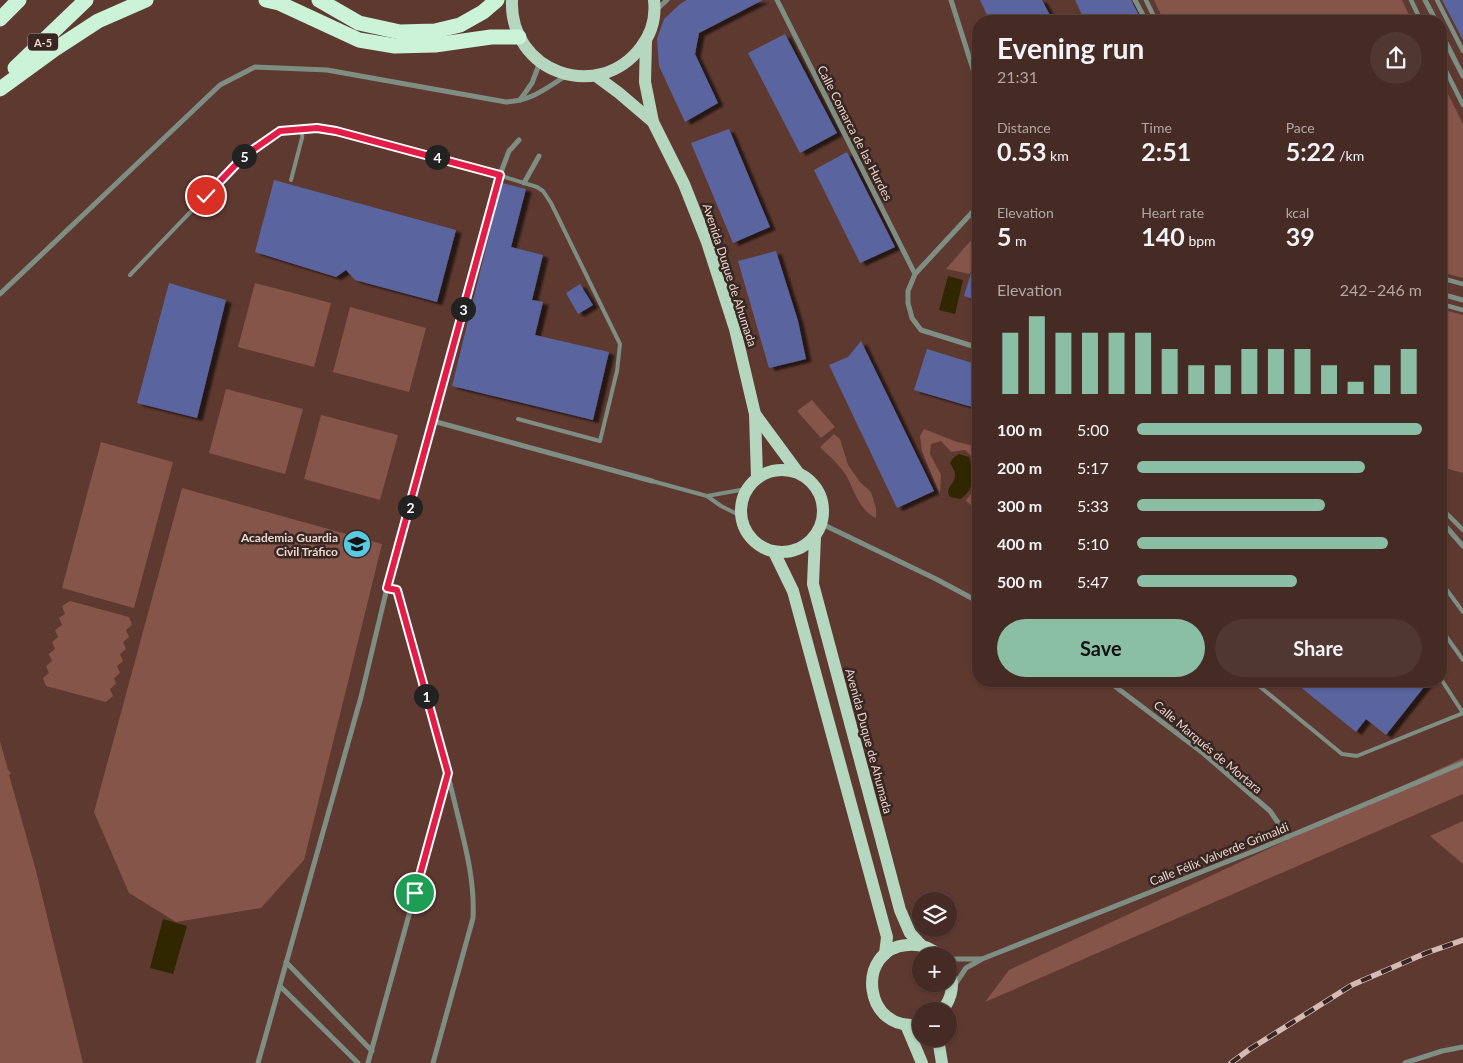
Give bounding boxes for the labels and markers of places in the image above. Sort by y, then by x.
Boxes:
pin: 5 [232,144,256,168]
pin: 4 [424,144,450,170]
pin [185,175,227,217]
pin: 3 [450,296,476,322]
pin: 2 [398,494,422,520]
school or university icon: Academia Guardia Civil Tráfico [342,529,372,559]
place label: Academia Guardia Civil Tráfico [240,530,338,559]
pin: 1 [414,684,438,708]
pin [394,872,436,914]

